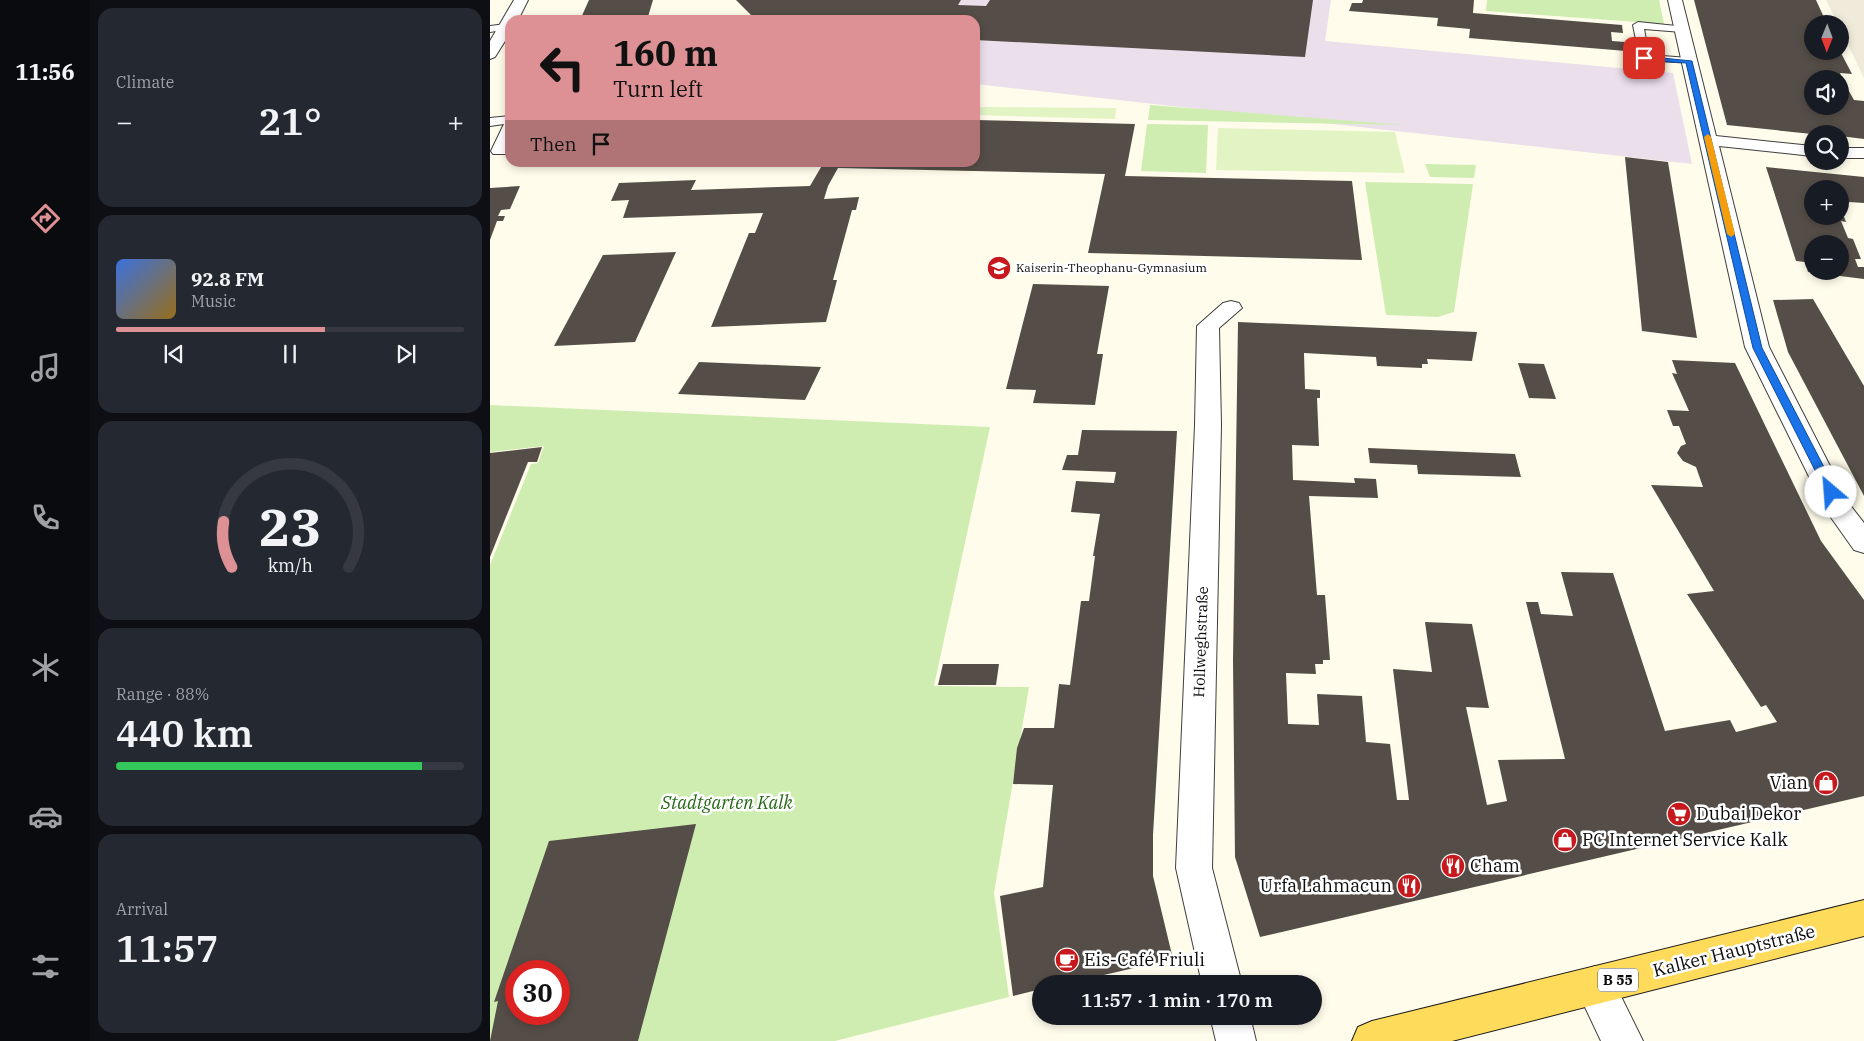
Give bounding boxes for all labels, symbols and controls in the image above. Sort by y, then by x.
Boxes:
north arrow [1804,15,1849,60]
map controls [1804,15,1849,280]
text: 160 m [613,30,718,76]
icon: left [530,35,595,100]
pin [1623,37,1665,79]
icon: arrive [1630,44,1658,72]
text: 11:56 [15,57,75,86]
button: sound [1804,70,1849,115]
text: Climate [116,72,174,92]
text: Turn left [613,74,703,103]
text: 21° [258,96,322,145]
text: − [116,103,133,140]
text: + [447,103,464,140]
button: search [1804,125,1849,170]
icon: arrive [587,130,615,158]
text: Then [530,132,577,156]
button: + [1804,180,1849,225]
icon: directions [28,201,63,236]
button: − [1804,235,1849,280]
school or university icon: Kaiserin-Theophanu-Gymnasium [986,255,1012,281]
place label: Kaiserin-Theophanu-Gymnasium [1016,260,1208,275]
text: 92.8 FM [191,267,264,291]
text: Music [191,291,236,311]
icon: previous [160,340,188,368]
icon: pause [276,340,304,368]
icon: next [392,340,420,368]
icon: music [28,350,63,385]
position arrow [1804,465,1856,517]
text: 23 [259,493,321,560]
icon: phone [28,500,63,535]
text: km/h [267,554,313,577]
street label: Hollweghstraße [1189,586,1212,698]
icon: climate [28,650,63,685]
text: Range · 88% [116,684,209,704]
text: 440 km [116,708,253,757]
shop icon: Vian [1813,770,1839,796]
place label: Vian [1769,771,1808,794]
park label: Stadtgarten Kalk [660,791,793,814]
icon: car [28,799,63,834]
supermarket icon: Dubai Dekor [1666,801,1692,827]
place label: Dubai Dekor [1696,802,1801,825]
shop icon: PC Internet Service Kalk [1552,827,1578,853]
place label: PC Internet Service Kalk [1582,828,1788,851]
restaurant icon: Cham [1440,853,1466,879]
place label: Cham [1470,854,1520,877]
restaurant icon: Urfa Lahmacun [1396,873,1422,899]
place label: Urfa Lahmacun [1260,874,1392,897]
text: Arrival [116,899,168,919]
street label: Kalker Hauptstraße [1650,919,1817,982]
text: 11:57 [116,923,219,972]
cafe icon: Eis-Café Friuli [1054,947,1080,973]
place label: Eis-Café Friuli [1084,948,1205,971]
icon: filters [28,949,63,984]
speed limit sign: 30 [505,960,570,1025]
road number: B 55 [1598,968,1638,992]
text: 11:57 · 1 min · 170 m [1081,988,1273,1012]

